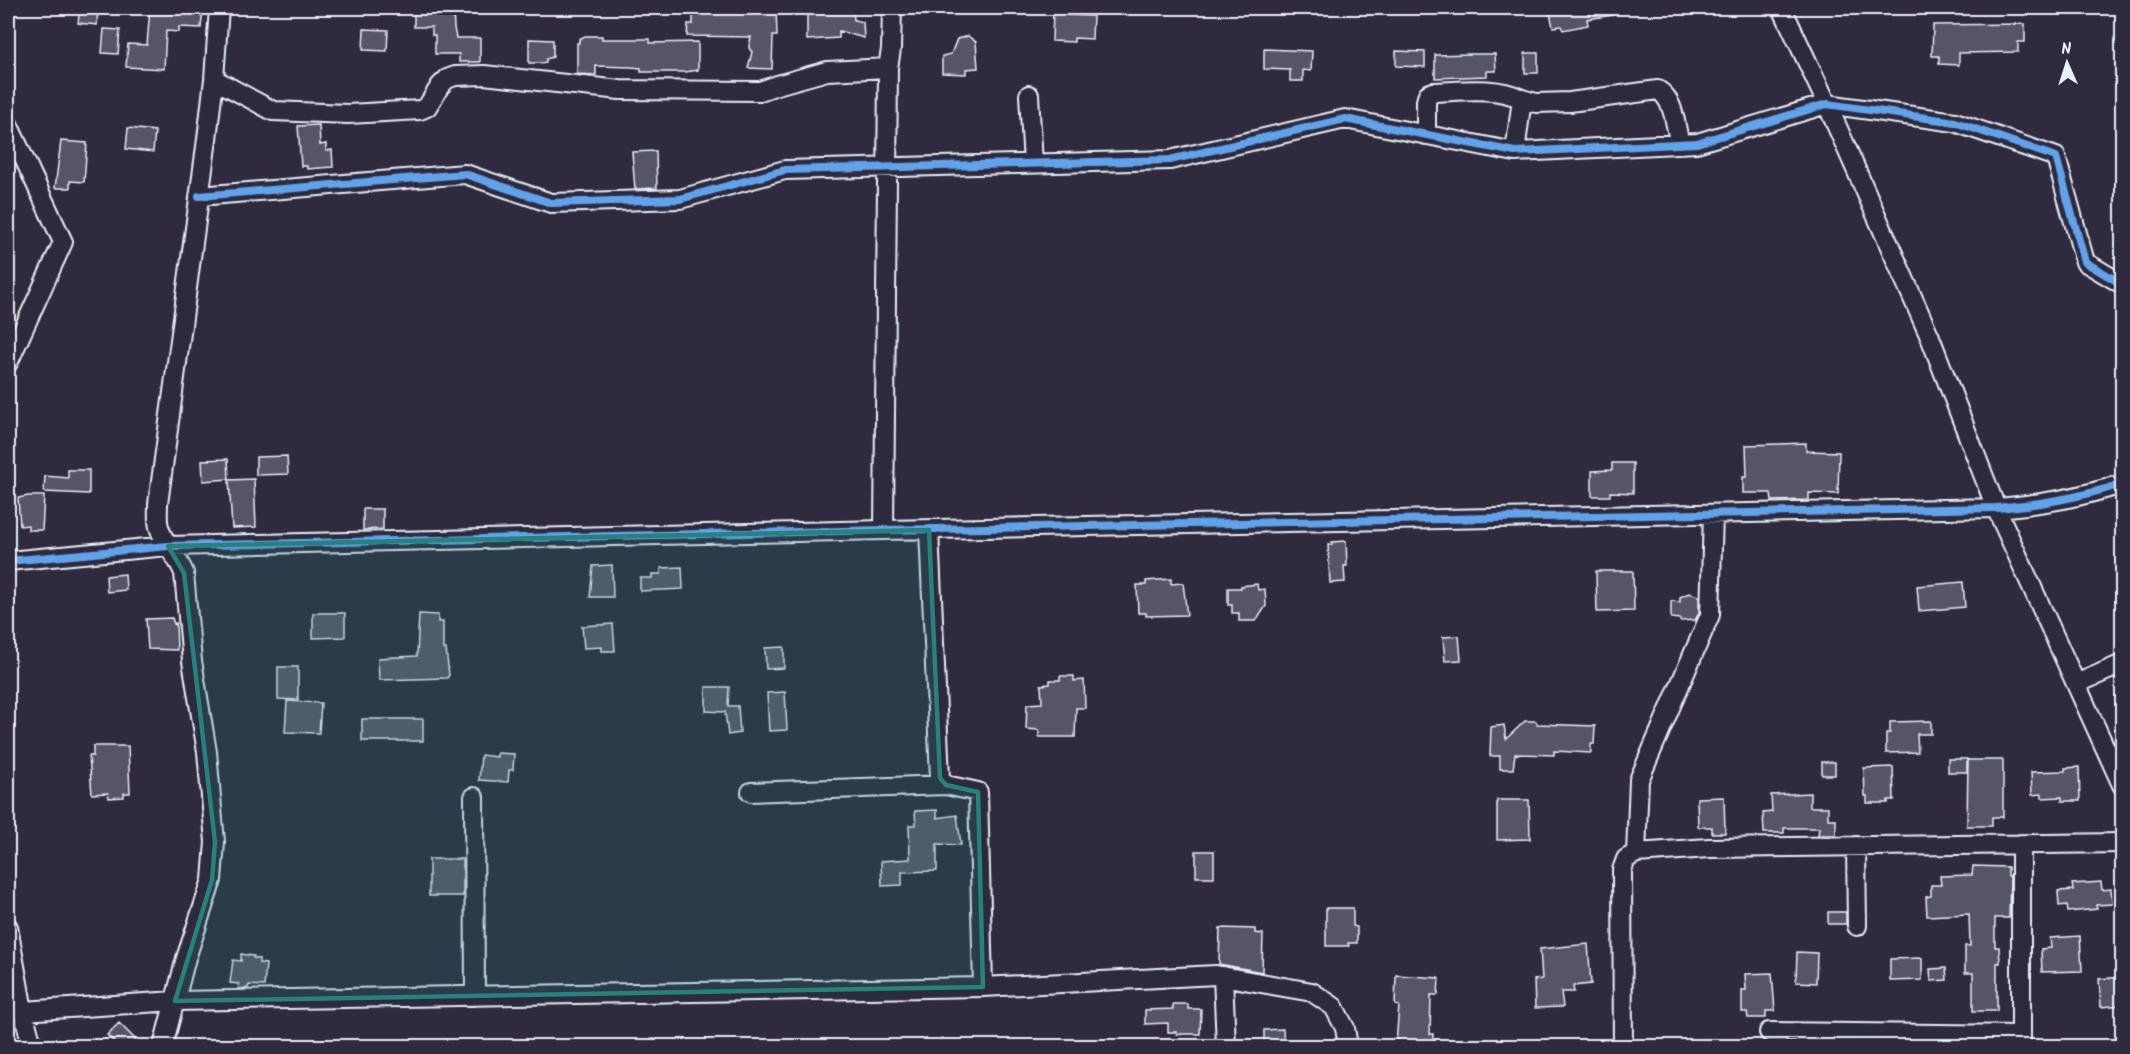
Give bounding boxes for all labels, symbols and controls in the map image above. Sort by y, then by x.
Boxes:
north arrow [2037,33,2097,93]
text: N [2061,37,2072,62]

